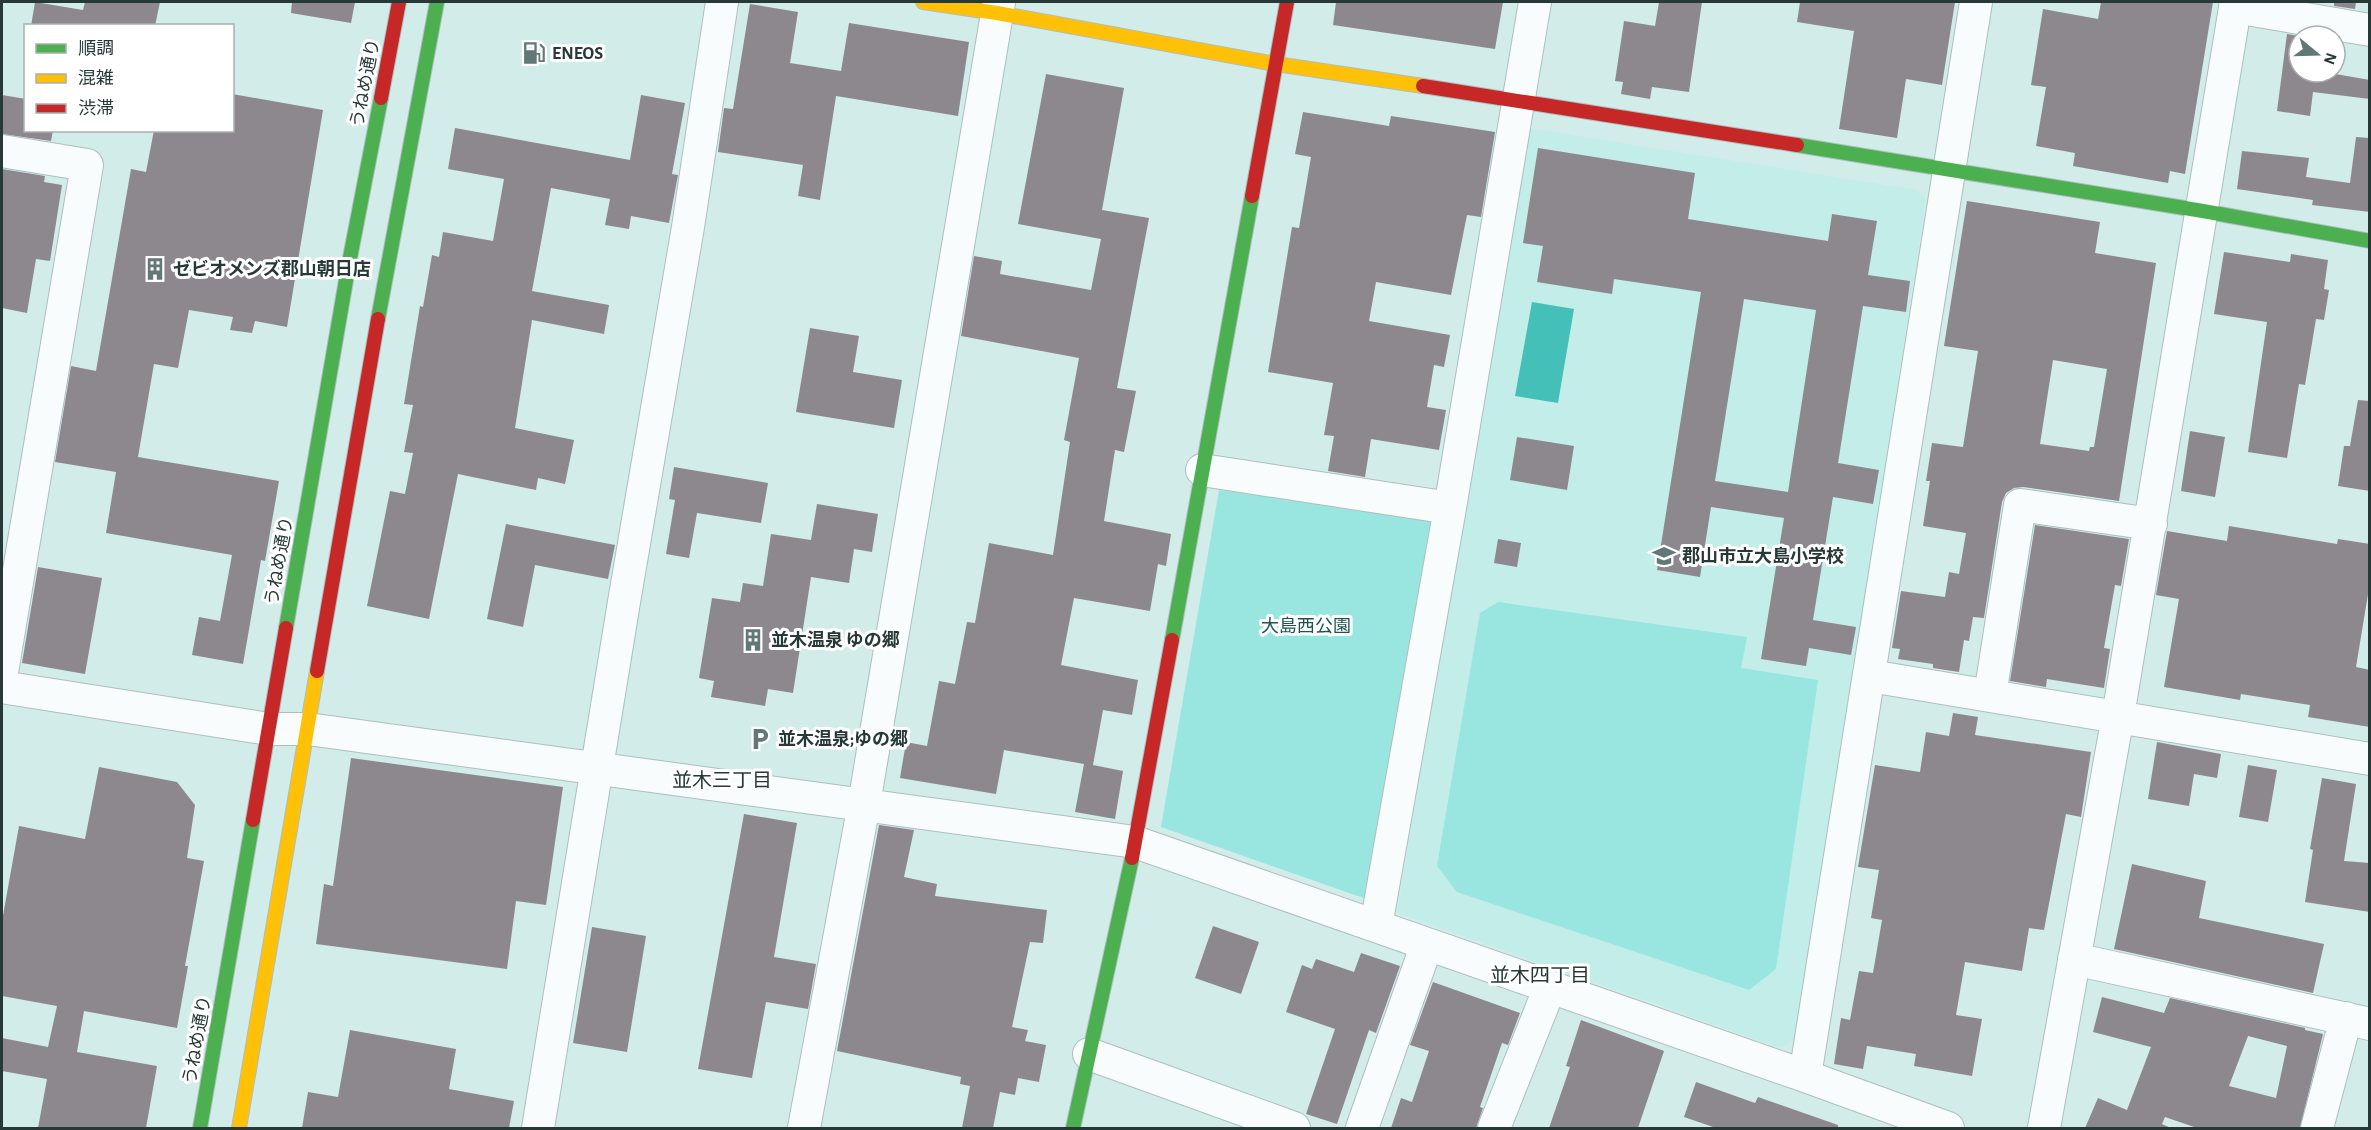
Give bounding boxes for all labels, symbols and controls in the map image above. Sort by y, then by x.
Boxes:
legend [24,24,234,132]
north arrow [2287,24,2347,84]
street label: うねめ通り [348,37,383,129]
text: 順調 [78,40,114,58]
fuel station icon: ENEOS [521,40,547,66]
place label: ENEOS [552,45,603,63]
text: N [2321,51,2340,66]
text: 混雑 [78,68,114,88]
text: 渋滞 [78,99,114,118]
building icon: ゼビオメンズ郡山朝日店 [142,256,168,282]
place label: ゼビオメンズ郡山朝日店 [173,259,371,279]
street label: うねめ通り [262,515,297,607]
school or university icon: 郡山市立大島小学校 [1651,543,1677,569]
place label: 郡山市立大島小学校 [1682,546,1844,566]
park label: 大島西公園 [1261,616,1351,636]
building icon: 並木温泉 ゆの郷 [740,627,766,653]
place label: 並木温泉 ゆの郷 [771,630,900,650]
parking icon: 並木温泉;ゆの郷 [747,726,773,752]
place label: 並木温泉;ゆの郷 [778,729,908,749]
district label: 並木三丁目 [672,770,772,791]
district label: 並木四丁目 [1490,965,1590,986]
street label: うねめ通り [180,994,215,1086]

